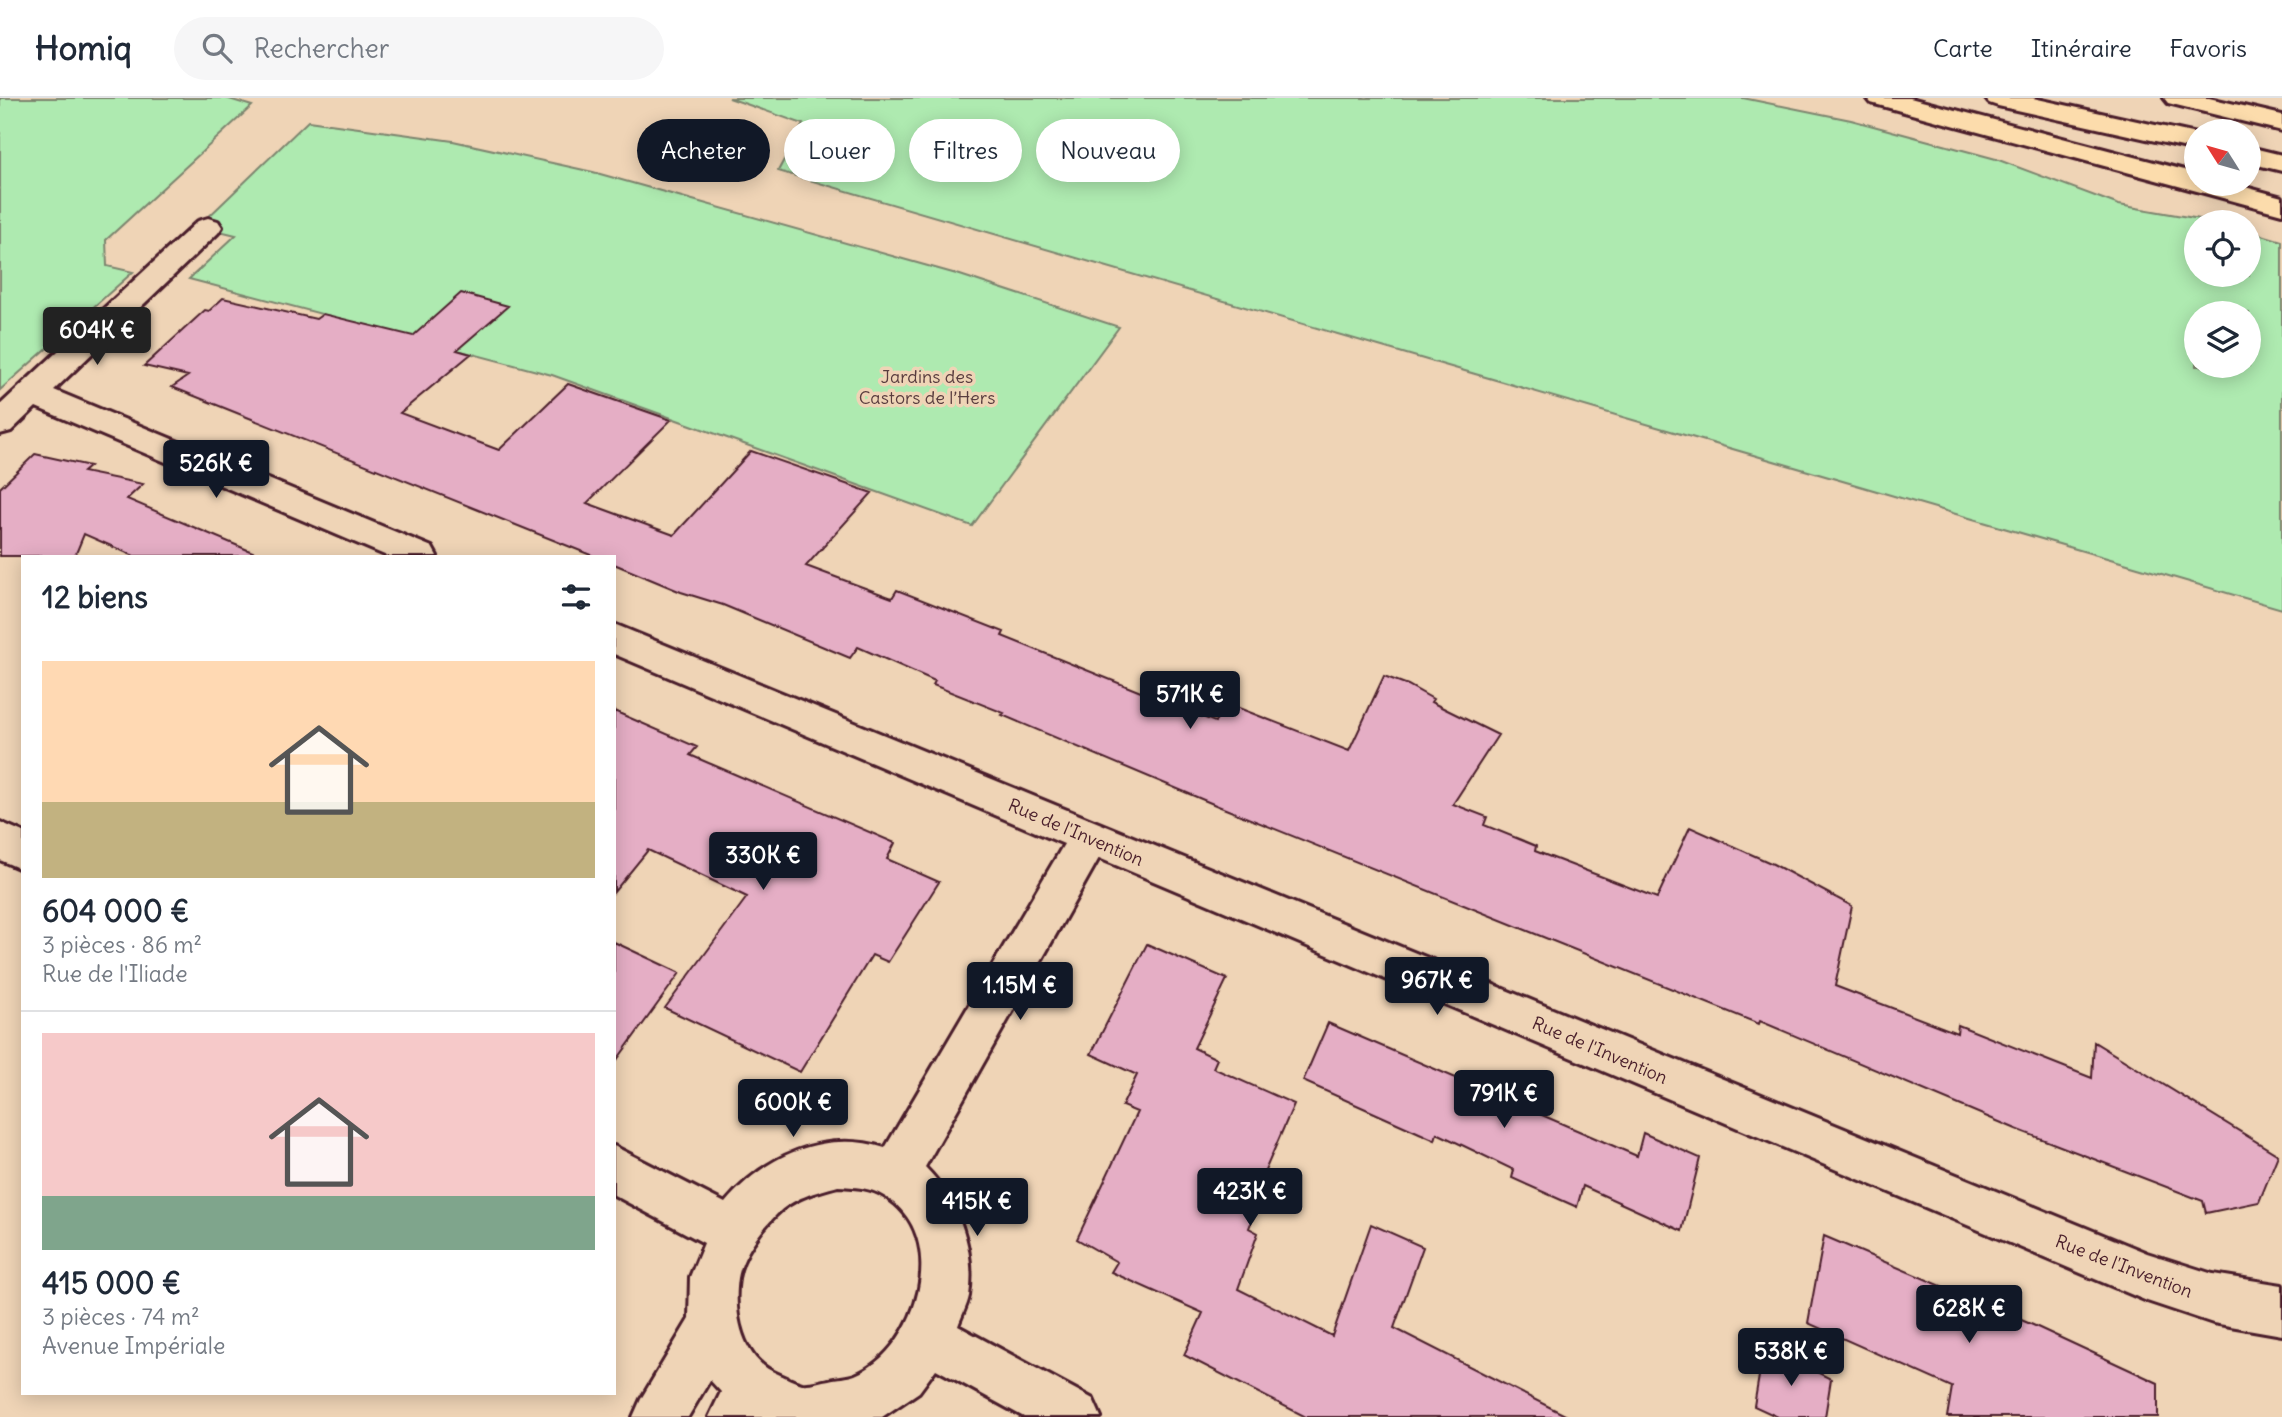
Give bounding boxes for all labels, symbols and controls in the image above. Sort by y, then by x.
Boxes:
search box [174,17,664,80]
text: Homiq [35,27,132,69]
icon: search [198,29,236,67]
text: Rechercher [254,32,389,65]
text: Carte [1933,33,1993,63]
text: Itinéraire [2031,33,2132,63]
text: Favoris [2170,33,2247,63]
chip: Acheter [637,119,770,182]
chip: Louer [784,119,895,182]
chip: Filtres [909,119,1022,182]
chip: Nouveau [1036,119,1180,182]
north arrow [2184,119,2261,196]
map controls [2184,119,2261,378]
button: locate [2184,210,2261,287]
button: layers [2184,301,2261,378]
pin: 604K € [40,308,154,367]
text: 604K € [59,315,135,344]
park label: Jardins des Castors de l’Hers [859,365,995,409]
pin: 526K € [159,440,273,500]
text: 526K € [179,448,253,477]
text: 12 biens [42,578,148,616]
icon: filters [557,578,595,616]
pin: 571K € [1133,672,1247,731]
text: 571K € [1156,679,1224,708]
icon: home [256,707,382,833]
street label: Rue de l'Invention [1005,793,1147,871]
pin: 330K € [706,832,820,892]
text: 330K € [725,840,801,869]
text: 604 000 € [42,892,189,930]
text: 3 pièces · 86 m² [42,930,202,959]
pin: 967K € [1380,958,1494,1017]
text: Rue de l'Iliade [42,959,188,988]
pin: 1.15M € [955,962,1085,1022]
text: 967K € [1401,965,1473,994]
text: 1.15M € [983,970,1057,999]
street label: Rue de l'Invention [1529,1011,1671,1089]
pin: 791K € [1447,1070,1561,1130]
text: 791K € [1470,1078,1538,1107]
icon: home [256,1079,382,1205]
pin: 600K € [736,1080,850,1139]
text: 600K € [754,1087,832,1116]
pin: 423K € [1193,1168,1307,1228]
text: 423K € [1213,1176,1287,1205]
pin: 415K € [920,1178,1034,1238]
text: 415K € [942,1186,1012,1215]
street label: Rue de l'Invention [2052,1229,2196,1303]
text: 415 000 € [42,1264,181,1302]
pin: 628K € [1912,1286,2026,1345]
text: 628K € [1932,1293,2006,1322]
text: 3 pièces · 74 m² [42,1302,200,1331]
pin: 538K € [1734,1328,1848,1388]
text: Avenue Impériale [42,1331,225,1360]
text: 538K € [1754,1336,1828,1365]

